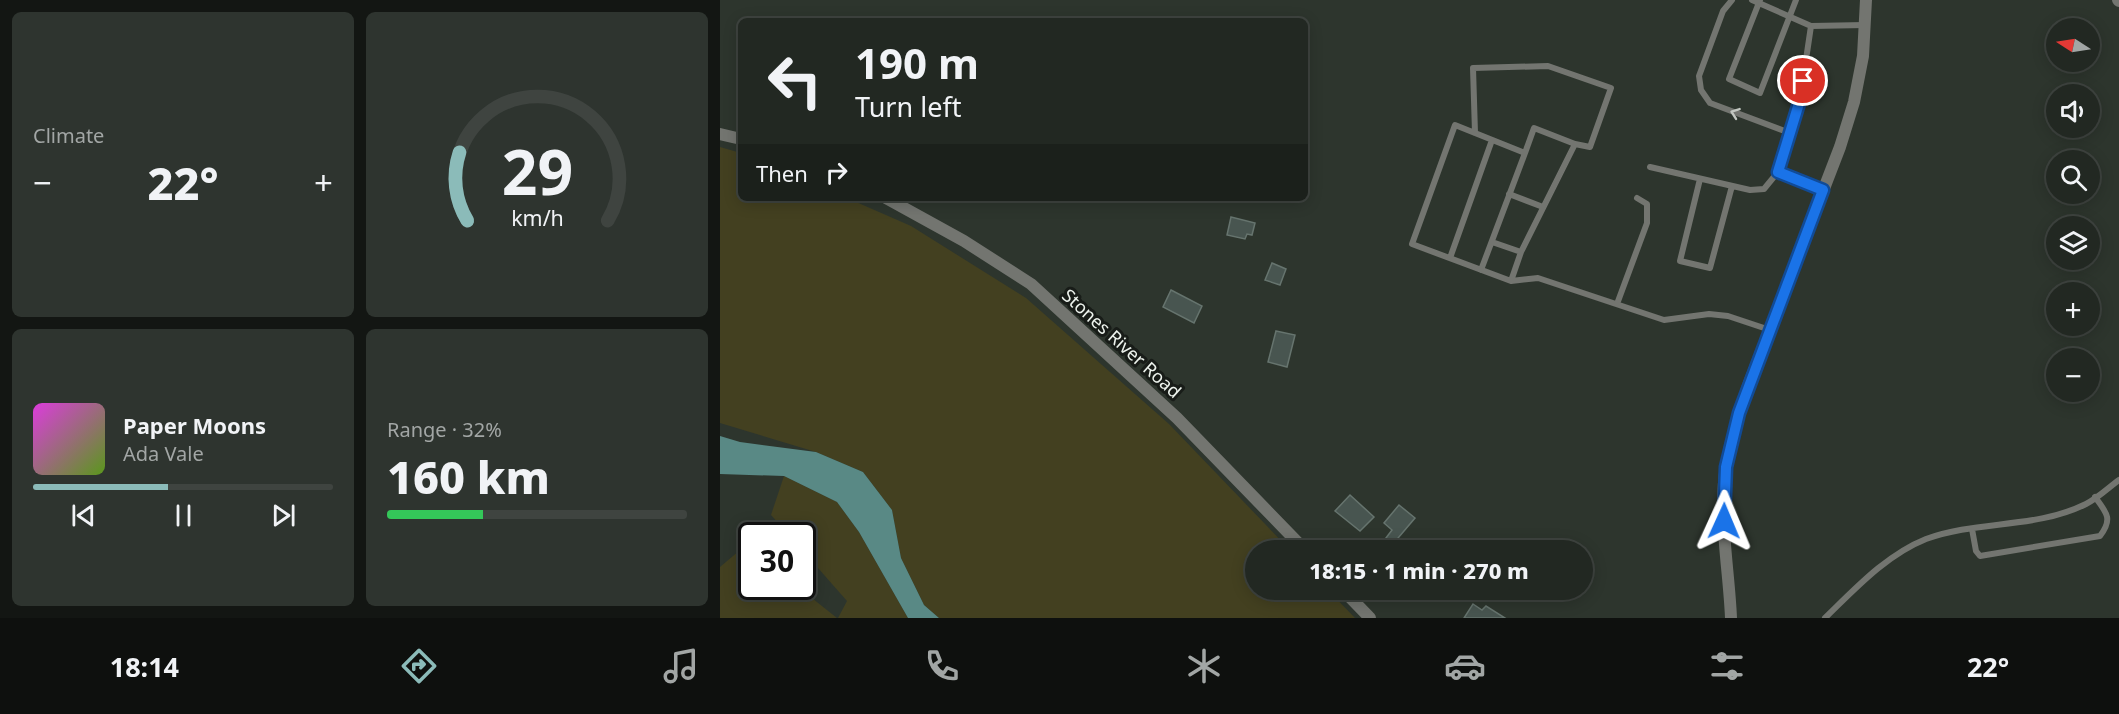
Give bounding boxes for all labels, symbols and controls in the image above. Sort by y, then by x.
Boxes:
north arrow [2046,18,2100,72]
map controls [2046,18,2100,402]
text: 190 m [855,34,979,91]
icon: left [756,42,834,120]
pin [1777,55,1828,106]
icon: arrive [1786,64,1819,97]
button: sound [2046,84,2100,138]
text: Turn left [855,88,961,125]
one-way arrow [1730,108,1741,121]
text: Climate [33,122,104,149]
text: 29 [501,128,573,213]
button: search [2046,150,2100,204]
text: 22° [147,152,219,213]
icon: right [820,156,853,189]
text: Then [756,158,808,188]
text: − [33,160,52,205]
text: + [314,160,333,205]
text: km/h [511,204,563,233]
button: layers [2046,216,2100,270]
button: + [2046,282,2100,336]
street label: Stones River Road [1057,283,1187,403]
button: − [2046,348,2100,402]
text: Paper Moons [123,410,266,440]
text: Range · 32% [387,416,502,443]
text: Ada Vale [123,440,204,467]
text: 160 km [387,446,550,507]
position arrow [1692,489,1756,553]
icon: previous [67,499,100,532]
icon: pause [167,499,200,532]
icon: next [267,499,300,532]
speed limit sign: 30 [738,522,816,600]
text: 18:15 · 1 min · 270 m [1309,555,1529,585]
icon: directions [398,645,440,687]
icon: music [660,645,702,687]
icon: phone [921,645,963,687]
icon: climate [1183,645,1225,687]
icon: car [1444,645,1486,687]
icon: filters [1706,645,1748,687]
text: 18:14 [110,648,179,685]
text: 22° [1967,648,2009,685]

